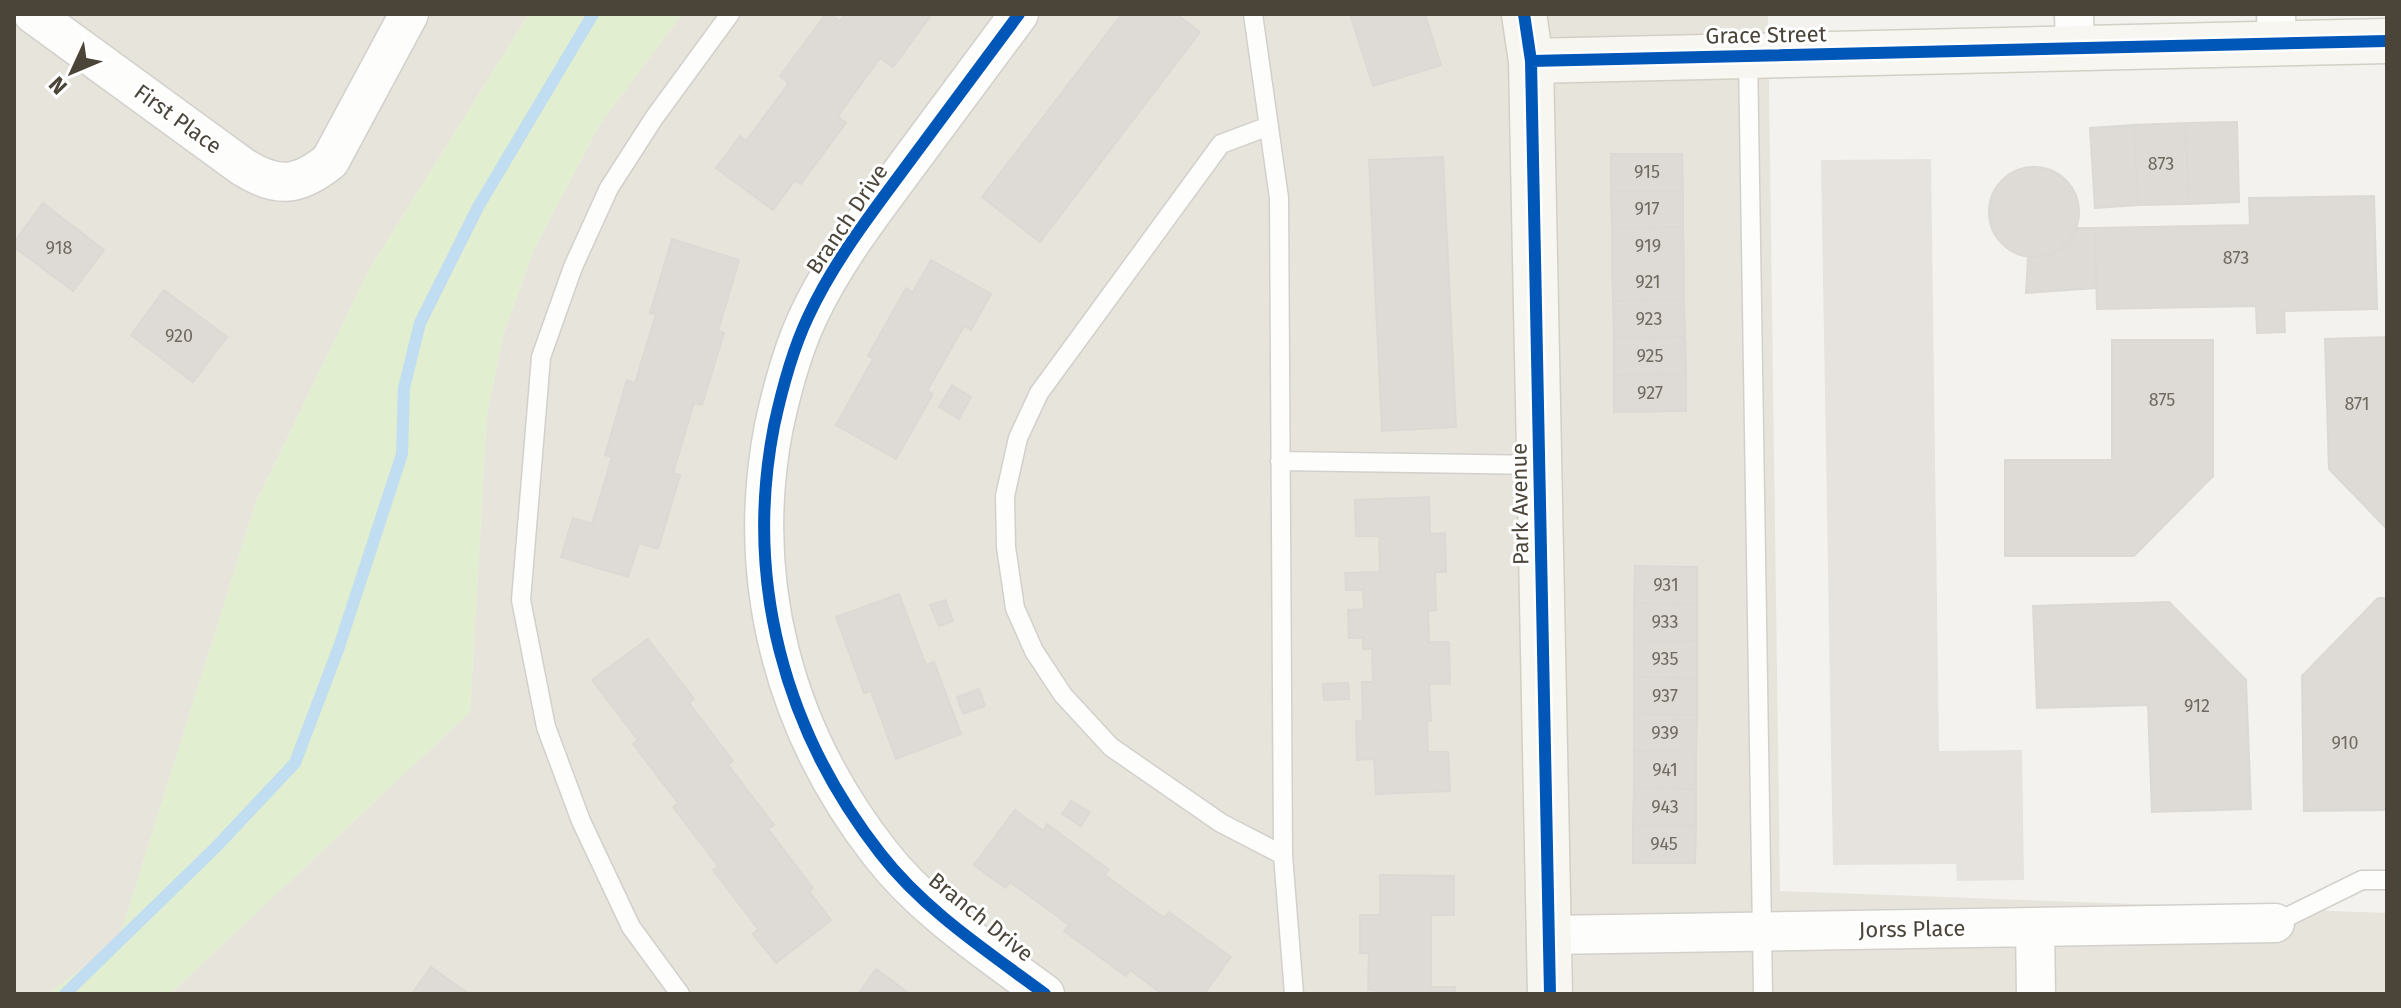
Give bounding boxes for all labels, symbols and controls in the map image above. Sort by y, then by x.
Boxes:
street label: Grace Street [1705,20,1827,50]
north arrow [32,32,112,112]
text: N [43,71,73,100]
street label: First Place [129,78,227,160]
house number: 873 [2148,153,2174,175]
street label: Branch Drive [800,159,894,279]
house number: 915 [1634,161,1660,183]
house number: 917 [1635,198,1659,220]
house number: 919 [1635,235,1661,257]
house number: 918 [46,237,72,259]
house number: 873 [2223,247,2249,269]
house number: 921 [1635,271,1661,293]
house number: 923 [1636,308,1662,330]
house number: 920 [165,325,193,347]
house number: 925 [1637,345,1663,367]
house number: 927 [1637,382,1663,404]
house number: 875 [2149,389,2175,411]
house number: 871 [2344,393,2370,415]
street label: Park Avenue [1505,443,1535,565]
house number: 931 [1653,574,1679,596]
house number: 933 [1651,611,1679,633]
house number: 935 [1651,648,1679,670]
house number: 937 [1652,685,1678,707]
house number: 912 [2184,695,2210,717]
house number: 939 [1651,722,1679,744]
house number: 910 [2332,732,2358,754]
house number: 941 [1652,759,1678,781]
house number: 943 [1651,796,1679,818]
house number: 945 [1650,833,1678,855]
street label: Branch Drive [923,867,1039,967]
street label: Jorss Place [1858,915,1966,943]

